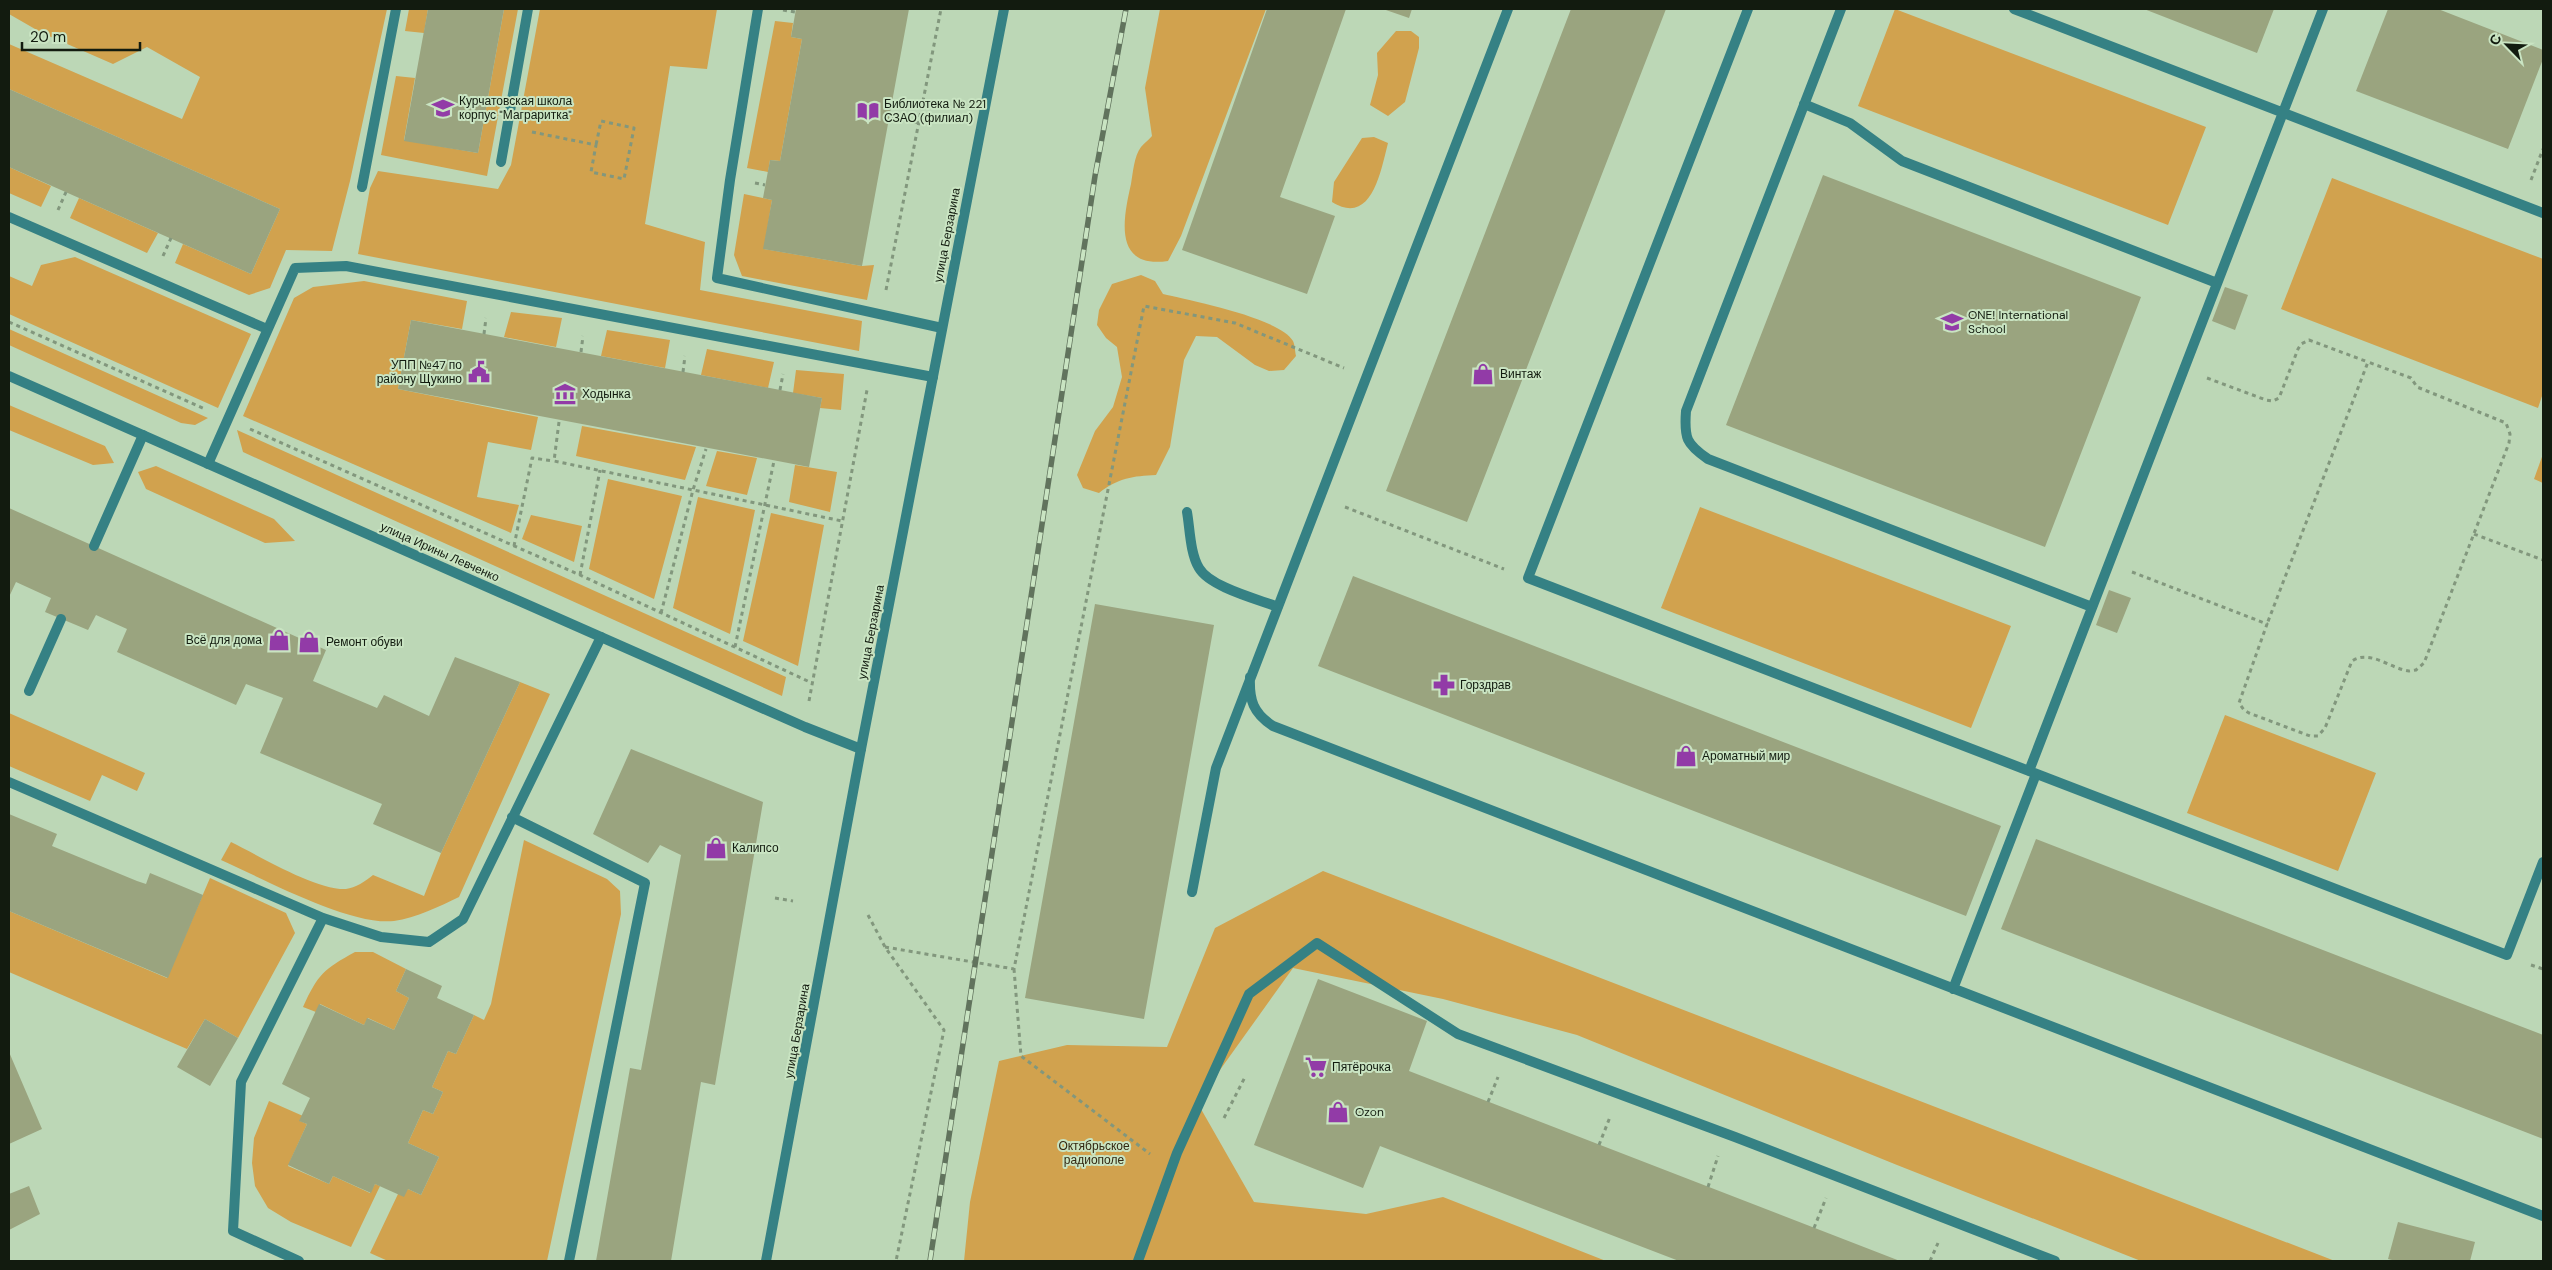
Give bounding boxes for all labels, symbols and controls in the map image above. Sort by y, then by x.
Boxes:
scale bar [22,20,140,52]
north arrow [2482,20,2532,70]
text: 20 m [30,27,66,47]
text: С [2485,31,2505,48]
place label: Курчатовская школа корпус "Маграритка" [459,93,573,123]
school or university icon: Курчатовская школа корпус "Маграритка" [430,95,456,121]
place label: Библиотека № 221 СЗАО (филиал) [884,96,986,126]
library icon: Библиотека № 221 СЗАО (филиал) [855,98,881,124]
street label: улица Берзарина [930,186,964,284]
place label: ONE! International School [1968,307,2068,337]
school or university icon: ONE! International School [1939,309,1965,335]
place label: УПП №47 по району Щукино [377,357,462,387]
public building icon: УПП №47 по району Щукино [466,359,492,385]
shop icon: Винтаж [1470,361,1496,387]
place label: Винтаж [1500,366,1541,382]
museum icon: Ходынка [552,381,578,407]
place label: Ходынка [582,386,631,402]
street label: улица Ирины Левченко [378,519,502,586]
street label: улица Берзарина [854,583,888,681]
shop icon: Всё для дома [266,627,292,653]
shop icon: Ремонт обуви [296,629,322,655]
place label: Всё для дома [186,632,262,648]
place label: Ремонт обуви [326,634,403,650]
pharmacy icon: Горздрав [1431,672,1457,698]
place label: Горздрав [1460,677,1511,693]
shop icon: Ароматный мир [1673,743,1699,769]
place label: Ароматный мир [1702,748,1791,764]
shop icon: Калипсо [703,835,729,861]
place label: Калипсо [732,840,779,856]
street label: улица Берзарина [781,982,813,1080]
supermarket icon: Пятёрочка [1303,1054,1329,1080]
place label: Пятёрочка [1332,1059,1391,1075]
shop icon: Ozon [1325,1099,1351,1125]
place label: Ozon [1355,1104,1384,1120]
park label: Октябрьское радиополе [1058,1138,1130,1168]

